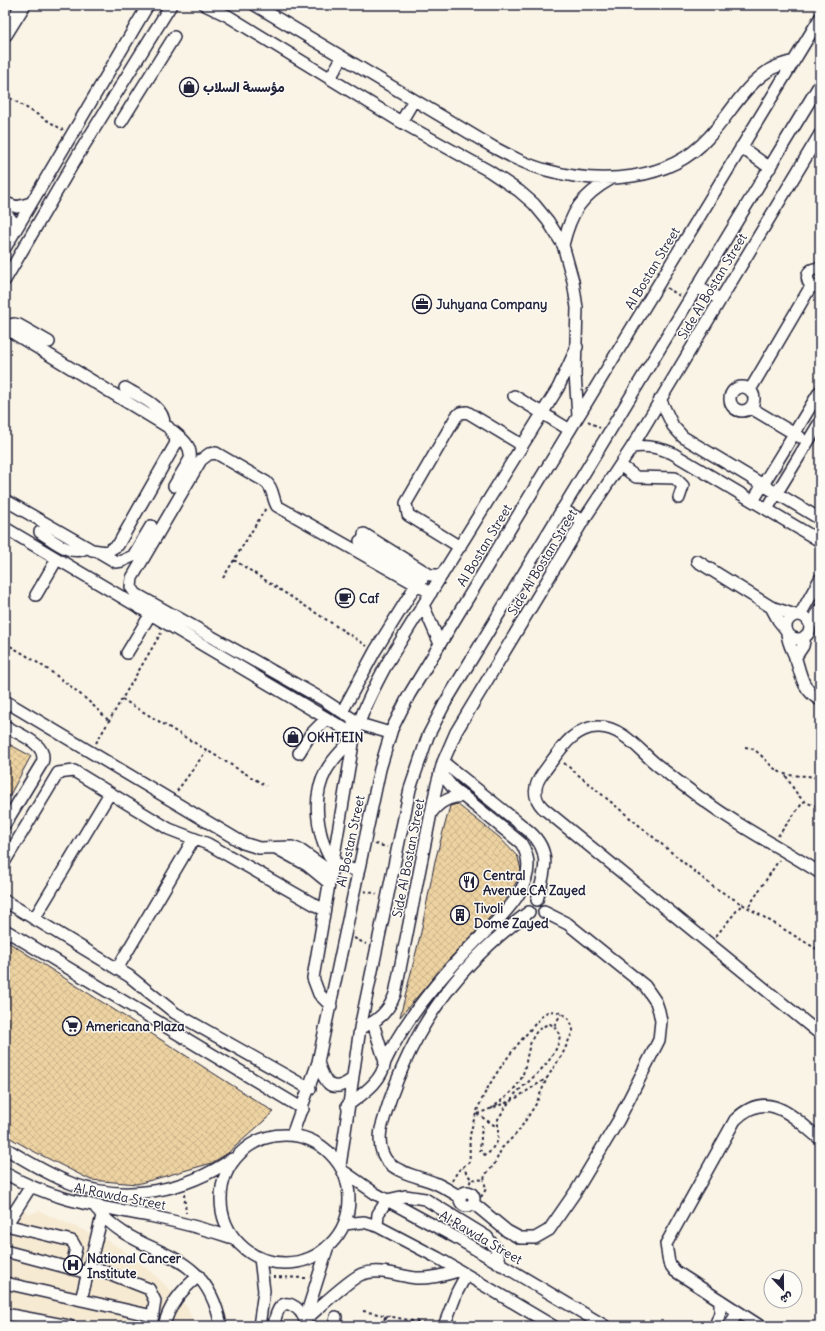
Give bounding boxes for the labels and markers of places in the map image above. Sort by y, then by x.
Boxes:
shop icon: مؤسسة السلاب [178,76,200,98]
place label: مؤسسة السلاب [203,79,285,96]
office icon: Juhyana Company [411,293,433,315]
place label: Juhyana Company [436,296,547,313]
cafe icon: Caf [334,587,356,609]
place label: Caf [359,590,380,607]
shop icon: OKHTEIN [282,726,304,748]
place label: OKHTEIN [307,729,363,746]
place label: Central Avenue.CA Zayed [483,867,586,899]
restaurant icon: Central Avenue.CA Zayed [458,871,480,893]
place label: Tivoli Dome Zayed [474,900,549,932]
building icon: Tivoli Dome Zayed [449,904,471,926]
supermarket icon: Americana Plaza [61,1015,83,1037]
place label: Americana Plaza [86,1018,185,1035]
place label: National Cancer Institute [87,1250,182,1282]
hospital icon: National Cancer Institute [62,1254,84,1276]

